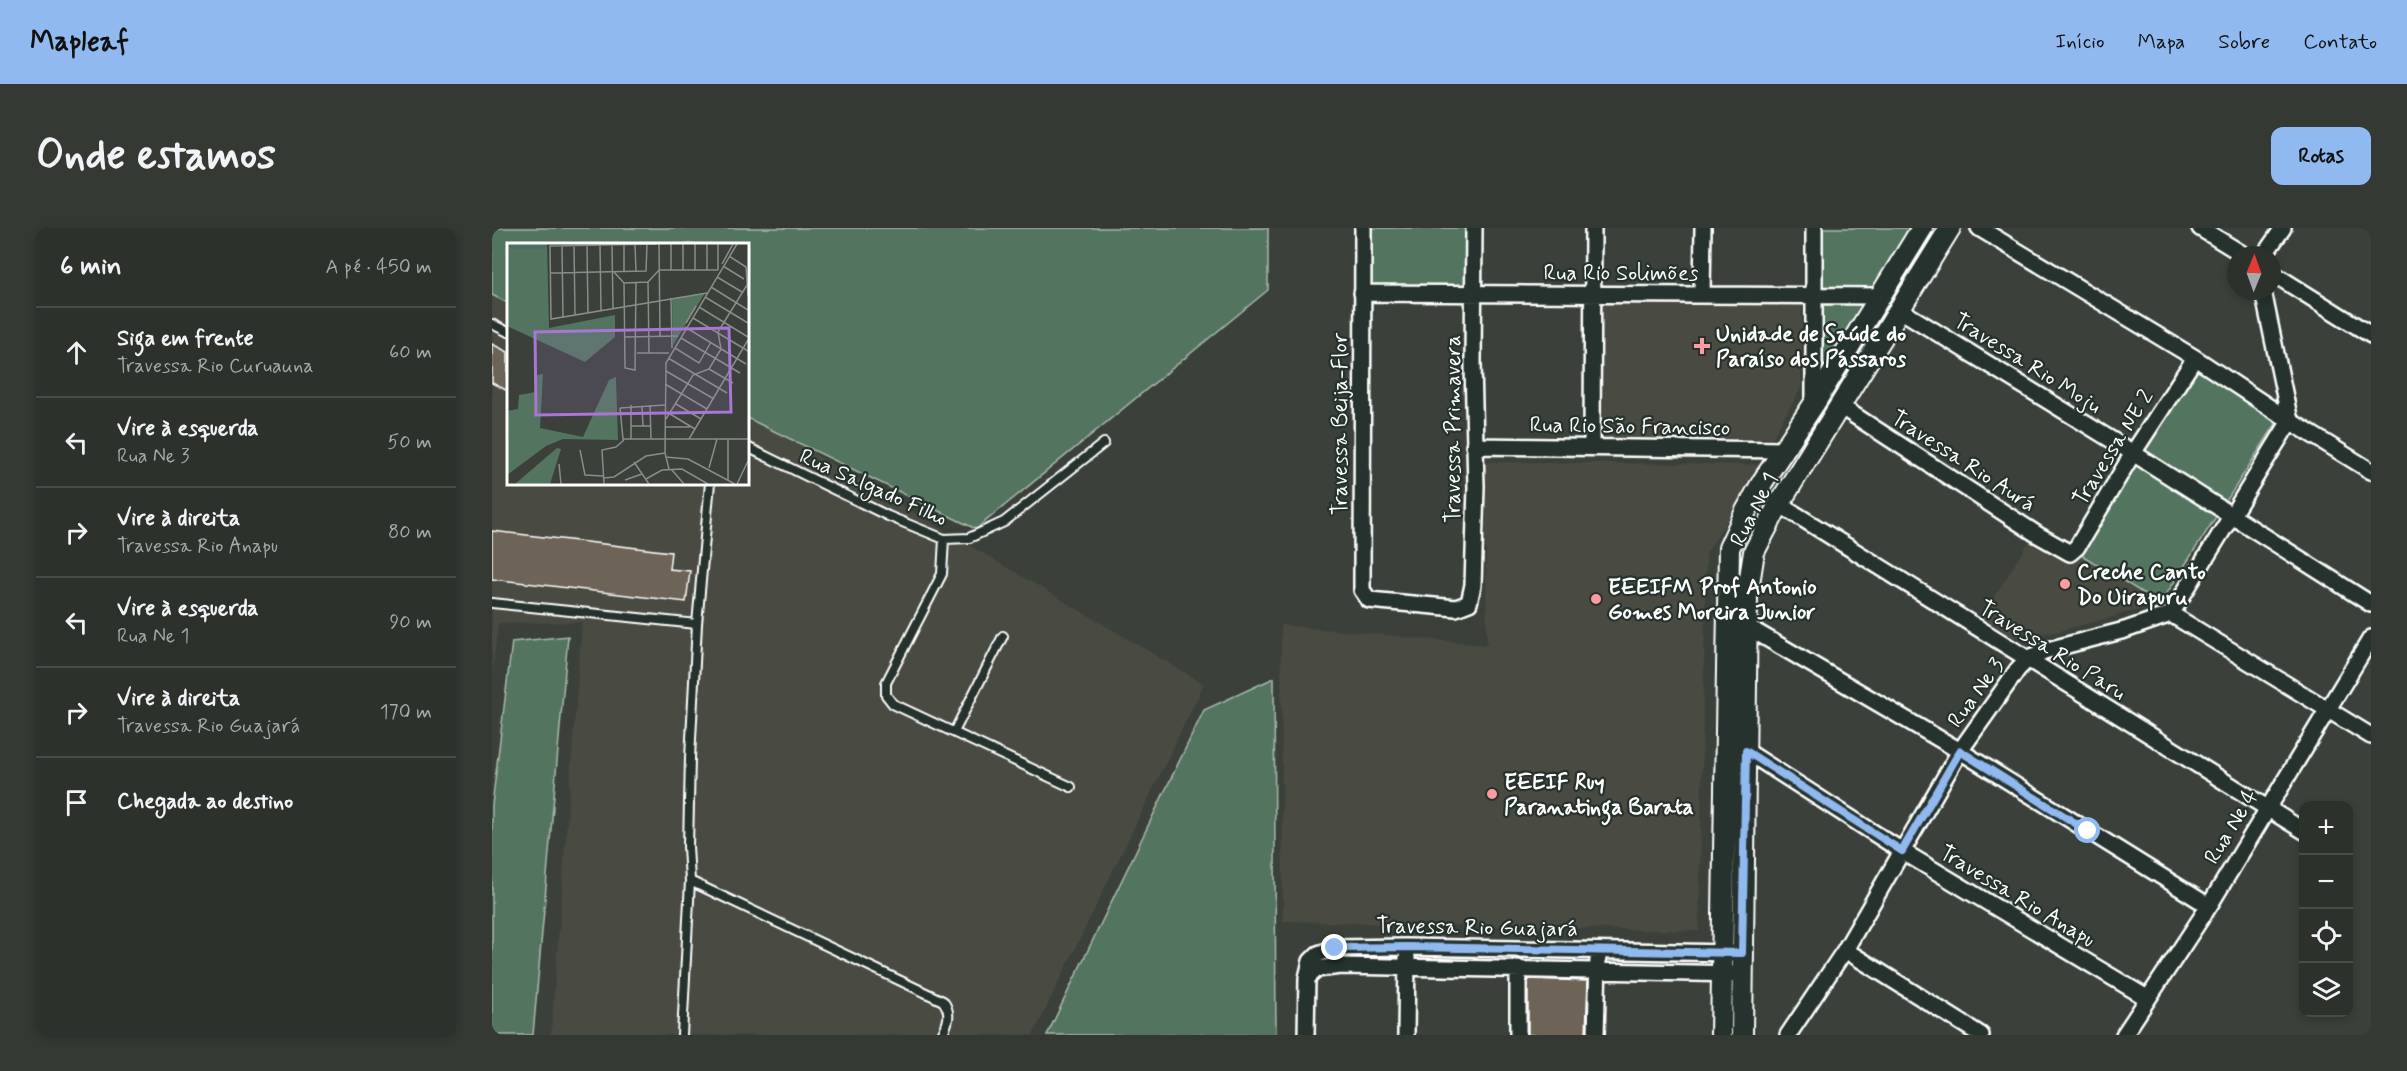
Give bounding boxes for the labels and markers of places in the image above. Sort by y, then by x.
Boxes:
place label: Unidade de Saúde do Paraíso dos Pássaros [1716,321,1907,374]
marker: Unidade de Saúde do Paraíso dos Pássaros [1693,337,1711,355]
place label: Creche Canto Do Uirapuru [2077,559,2206,612]
place label: EEEIFM Prof Antonio Gomes Moreira Junior [1608,574,1817,627]
marker: Creche Canto Do Uirapuru [2058,577,2072,591]
marker: EEEIFM Prof Antonio Gomes Moreira Junior [1589,592,1603,606]
place label: EEEIF Ruy Paranatinga Barata [1504,769,1694,826]
marker: EEEIF Ruy Paranatinga Barata [1485,787,1499,801]

